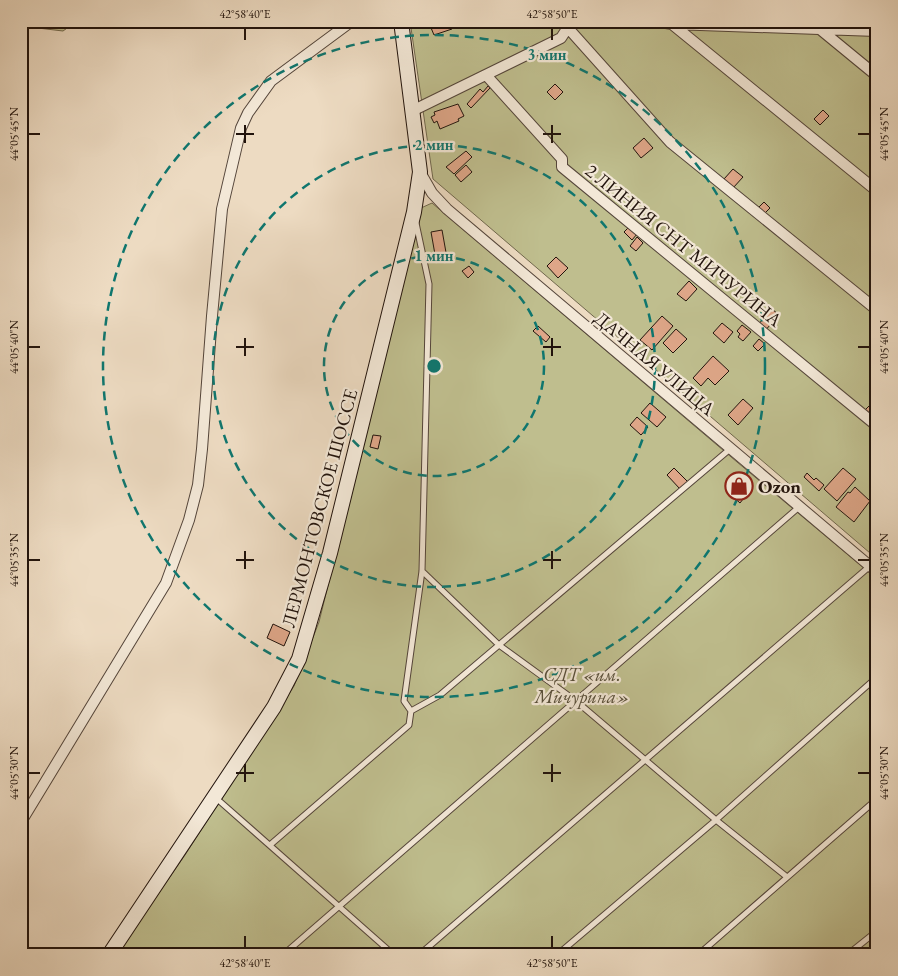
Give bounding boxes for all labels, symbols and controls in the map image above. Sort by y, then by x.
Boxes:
text: 42°58'40"E [219,6,271,22]
text: 42°58'50"E [526,6,578,22]
text: 3 мин [527,45,567,64]
text: 44°05'45"N [6,107,22,161]
text: 44°05'45"N [876,107,892,161]
text: 2 мин [414,135,454,154]
street label: 2 ЛИНИЯ СНТ МИЧУРИНА [580,158,788,333]
text: 1 мин [414,246,454,265]
street label: ДАЧНАЯ УЛИЦА [589,306,721,422]
text: 44°05'40"N [6,320,22,374]
text: 44°05'40"N [876,320,892,374]
centre of rings [425,357,443,375]
street label: ЛЕРМОНТОВСКОЕ ШОССЕ [276,386,363,630]
shop icon: Ozon [724,471,754,501]
place label: Ozon [758,474,801,499]
text: 44°05'35"N [6,533,22,587]
text: 44°05'35"N [876,533,892,587]
park label: СДТ «им. Мичурина» [534,662,629,709]
text: 44°05'30"N [6,746,22,800]
text: 44°05'30"N [876,746,892,800]
text: 42°58'40"E [219,955,271,971]
text: 42°58'50"E [526,955,578,971]

